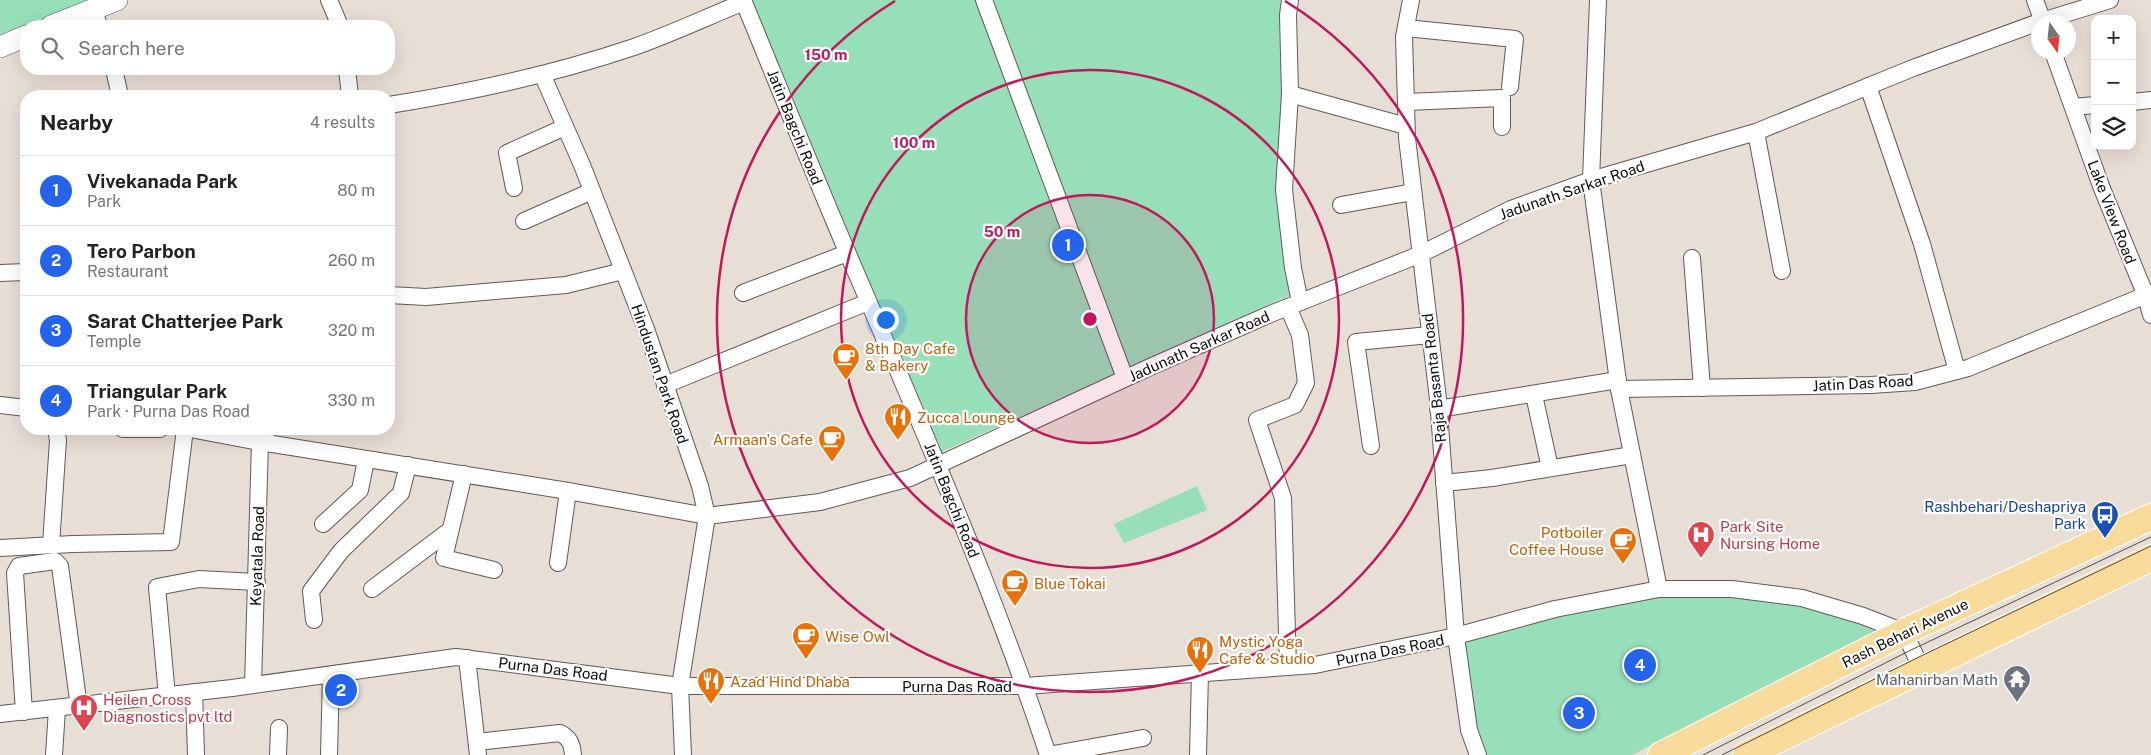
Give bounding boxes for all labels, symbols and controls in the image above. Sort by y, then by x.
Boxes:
north arrow [2031,15,2076,60]
map controls [2091,15,2136,150]
button: + [2091,15,2136,60]
search box [20,20,395,75]
icon: search [38,34,66,62]
text: Search here [78,37,185,59]
text: 150 m [804,46,848,63]
button: − [2091,60,2136,105]
street label: Jatin Bagchi Road [764,67,826,187]
button: layers [2091,105,2136,150]
text: Nearby [40,110,113,135]
text: 4 results [310,113,375,132]
text: 100 m [893,134,935,151]
street label: Jadunath Sarkar Road [1497,157,1647,223]
street label: Lake View Road [2084,158,2140,266]
text: Vivekanada Park [87,170,238,192]
text: 1 [53,181,59,200]
text: 80 m [337,181,375,200]
text: Park [87,192,121,211]
text: 50 m [984,223,1020,240]
pin: 1 [1052,226,1084,264]
text: Tero Parbon [87,240,196,262]
text: 2 [51,251,61,270]
text: 260 m [328,251,375,270]
text: Restaurant [87,262,169,281]
street label: Hindustan Park Road [628,302,692,446]
your location [873,307,899,333]
street label: Jadunath Sarkar Road [1126,307,1272,385]
text: Sarat Chatterjee Park [87,310,283,332]
centre of rings [1081,310,1099,328]
street label: Raja Basanta Road [1419,312,1449,444]
text: 3 [51,321,61,340]
text: 320 m [328,321,375,340]
text: Temple [87,332,141,351]
place label: 8th Day Cafe & Bakery [865,340,956,374]
cafe icon: 8th Day Cafe & Bakery [831,342,861,381]
street label: Jatin Das Road [1812,372,1914,394]
text: Triangular Park [87,380,227,402]
text: 4 [51,391,61,410]
text: 330 m [328,391,375,410]
text: Park · Purna Das Road [87,402,250,421]
restaurant icon: Zucca Lounge [883,402,913,441]
place label: Zucca Lounge [917,409,1015,426]
cafe icon: Armaan's Cafe [817,424,847,463]
place label: Armaan's Cafe [713,431,813,448]
street label: Jatin Bagchi Road [921,440,983,560]
place label: Rashbehari/Deshapriya Park [1924,498,2086,532]
bus stop icon: Rashbehari/Deshapriya Park [2090,500,2120,539]
street label: Keyatala Road [247,506,267,606]
place label: Park Site Nursing Home [1720,518,1820,552]
hospital icon: Park Site Nursing Home [1686,520,1716,559]
place label: Potboiler Coffee House [1509,524,1604,558]
cafe icon: Potboiler Coffee House [1608,526,1638,565]
cafe icon: Blue Tokai [1000,568,1030,607]
place label: Blue Tokai [1034,575,1106,592]
street label: Rash Behari Avenue [1839,595,1971,671]
cafe icon: Wise Owl [791,621,821,660]
place label: Wise Owl [825,628,890,645]
street label: Purna Das Road [1334,631,1446,669]
place label: Mystic Yoga Cafe & Studio [1219,633,1315,667]
restaurant icon: Mystic Yoga Cafe & Studio [1185,635,1215,674]
pin: 4 [1624,646,1656,684]
street label: Purna Das Road [497,654,609,684]
temple icon: Mahanirban Math [2002,664,2032,703]
restaurant icon: Azad Hind Dhaba [696,666,726,705]
pin: 2 [325,671,357,709]
place label: Mahanirban Math [1876,671,1998,688]
place label: Azad Hind Dhaba [730,673,850,690]
street label: Purna Das Road [902,678,1012,695]
place label: Heilen Cross Diagnostics pvt ltd [103,691,233,725]
hospital icon: Heilen Cross Diagnostics pvt ltd [69,693,99,732]
pin: 3 [1563,694,1595,732]

